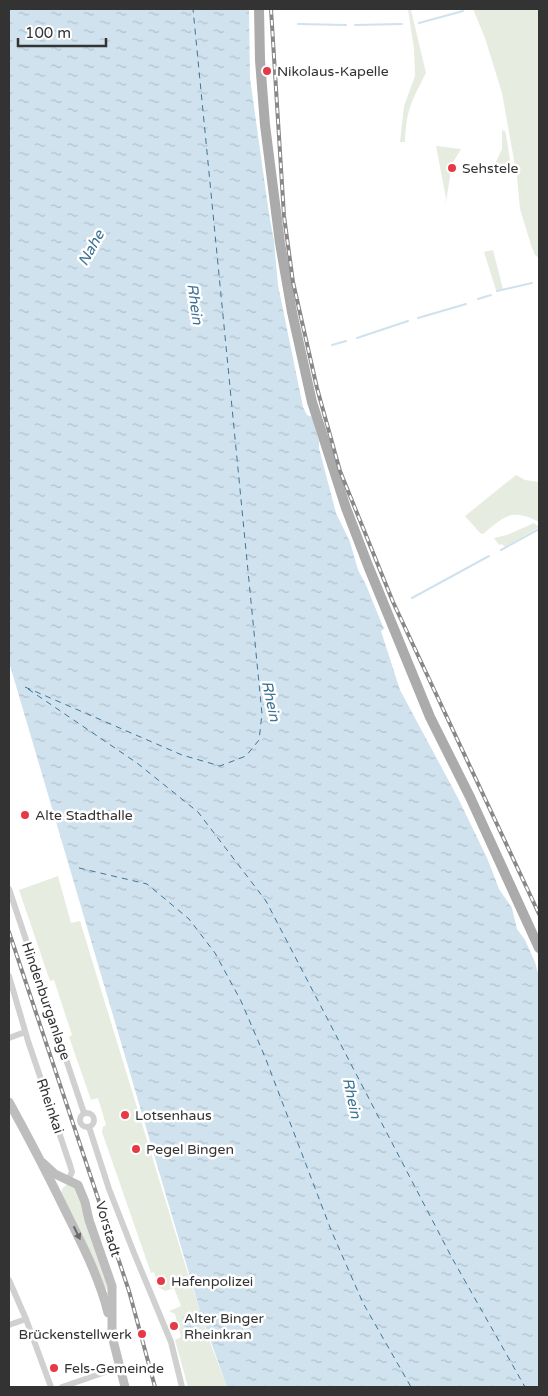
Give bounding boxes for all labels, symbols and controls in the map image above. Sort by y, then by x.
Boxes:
scale bar [18,15,105,47]
text: 100 m [25,24,71,42]
place label: Nikolaus-Kapelle [277,63,389,80]
marker: Nikolaus-Kapelle [261,65,273,77]
place label: Sehstele [462,160,518,177]
marker: Sehstele [446,162,458,174]
water label: Nahe [74,226,109,269]
water label: Rhein [183,282,207,326]
water label: Rhein [258,679,284,724]
place label: Alte Stadthalle [35,807,133,824]
marker: Alte Stadthalle [19,809,31,821]
street label: Hindenburganlage [18,940,74,1062]
street label: Rheinkai [33,1076,67,1136]
water label: Rhein [339,1076,365,1121]
place label: Lotsenhaus [135,1107,212,1124]
marker: Lotsenhaus [119,1109,131,1121]
place label: Pegel Bingen [146,1141,234,1158]
marker: Pegel Bingen [130,1143,142,1155]
street label: Vorstadt [92,1199,125,1259]
one-way arrow [73,1226,81,1240]
place label: Hafenpolizei [171,1273,253,1290]
marker: Hafenpolizei [155,1275,167,1287]
place label: Alter Binger Rheinkran [184,1310,264,1343]
marker: Alter Binger Rheinkran [168,1320,180,1332]
place label: Brückenstellwerk [18,1326,132,1343]
marker: Brückenstellwerk [136,1328,148,1340]
place label: Fels-Gemeinde [64,1360,164,1377]
marker: Fels-Gemeinde [48,1362,60,1374]

